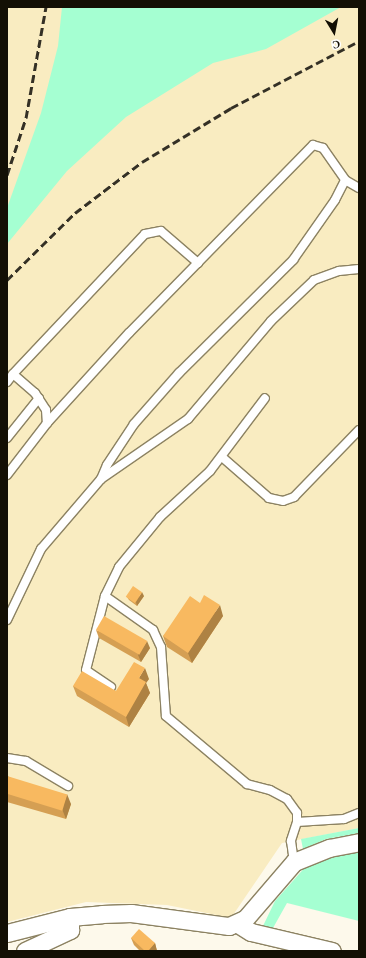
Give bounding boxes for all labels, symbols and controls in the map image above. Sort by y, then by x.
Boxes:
north arrow [314,12,354,52]
text: С [331,35,342,53]

